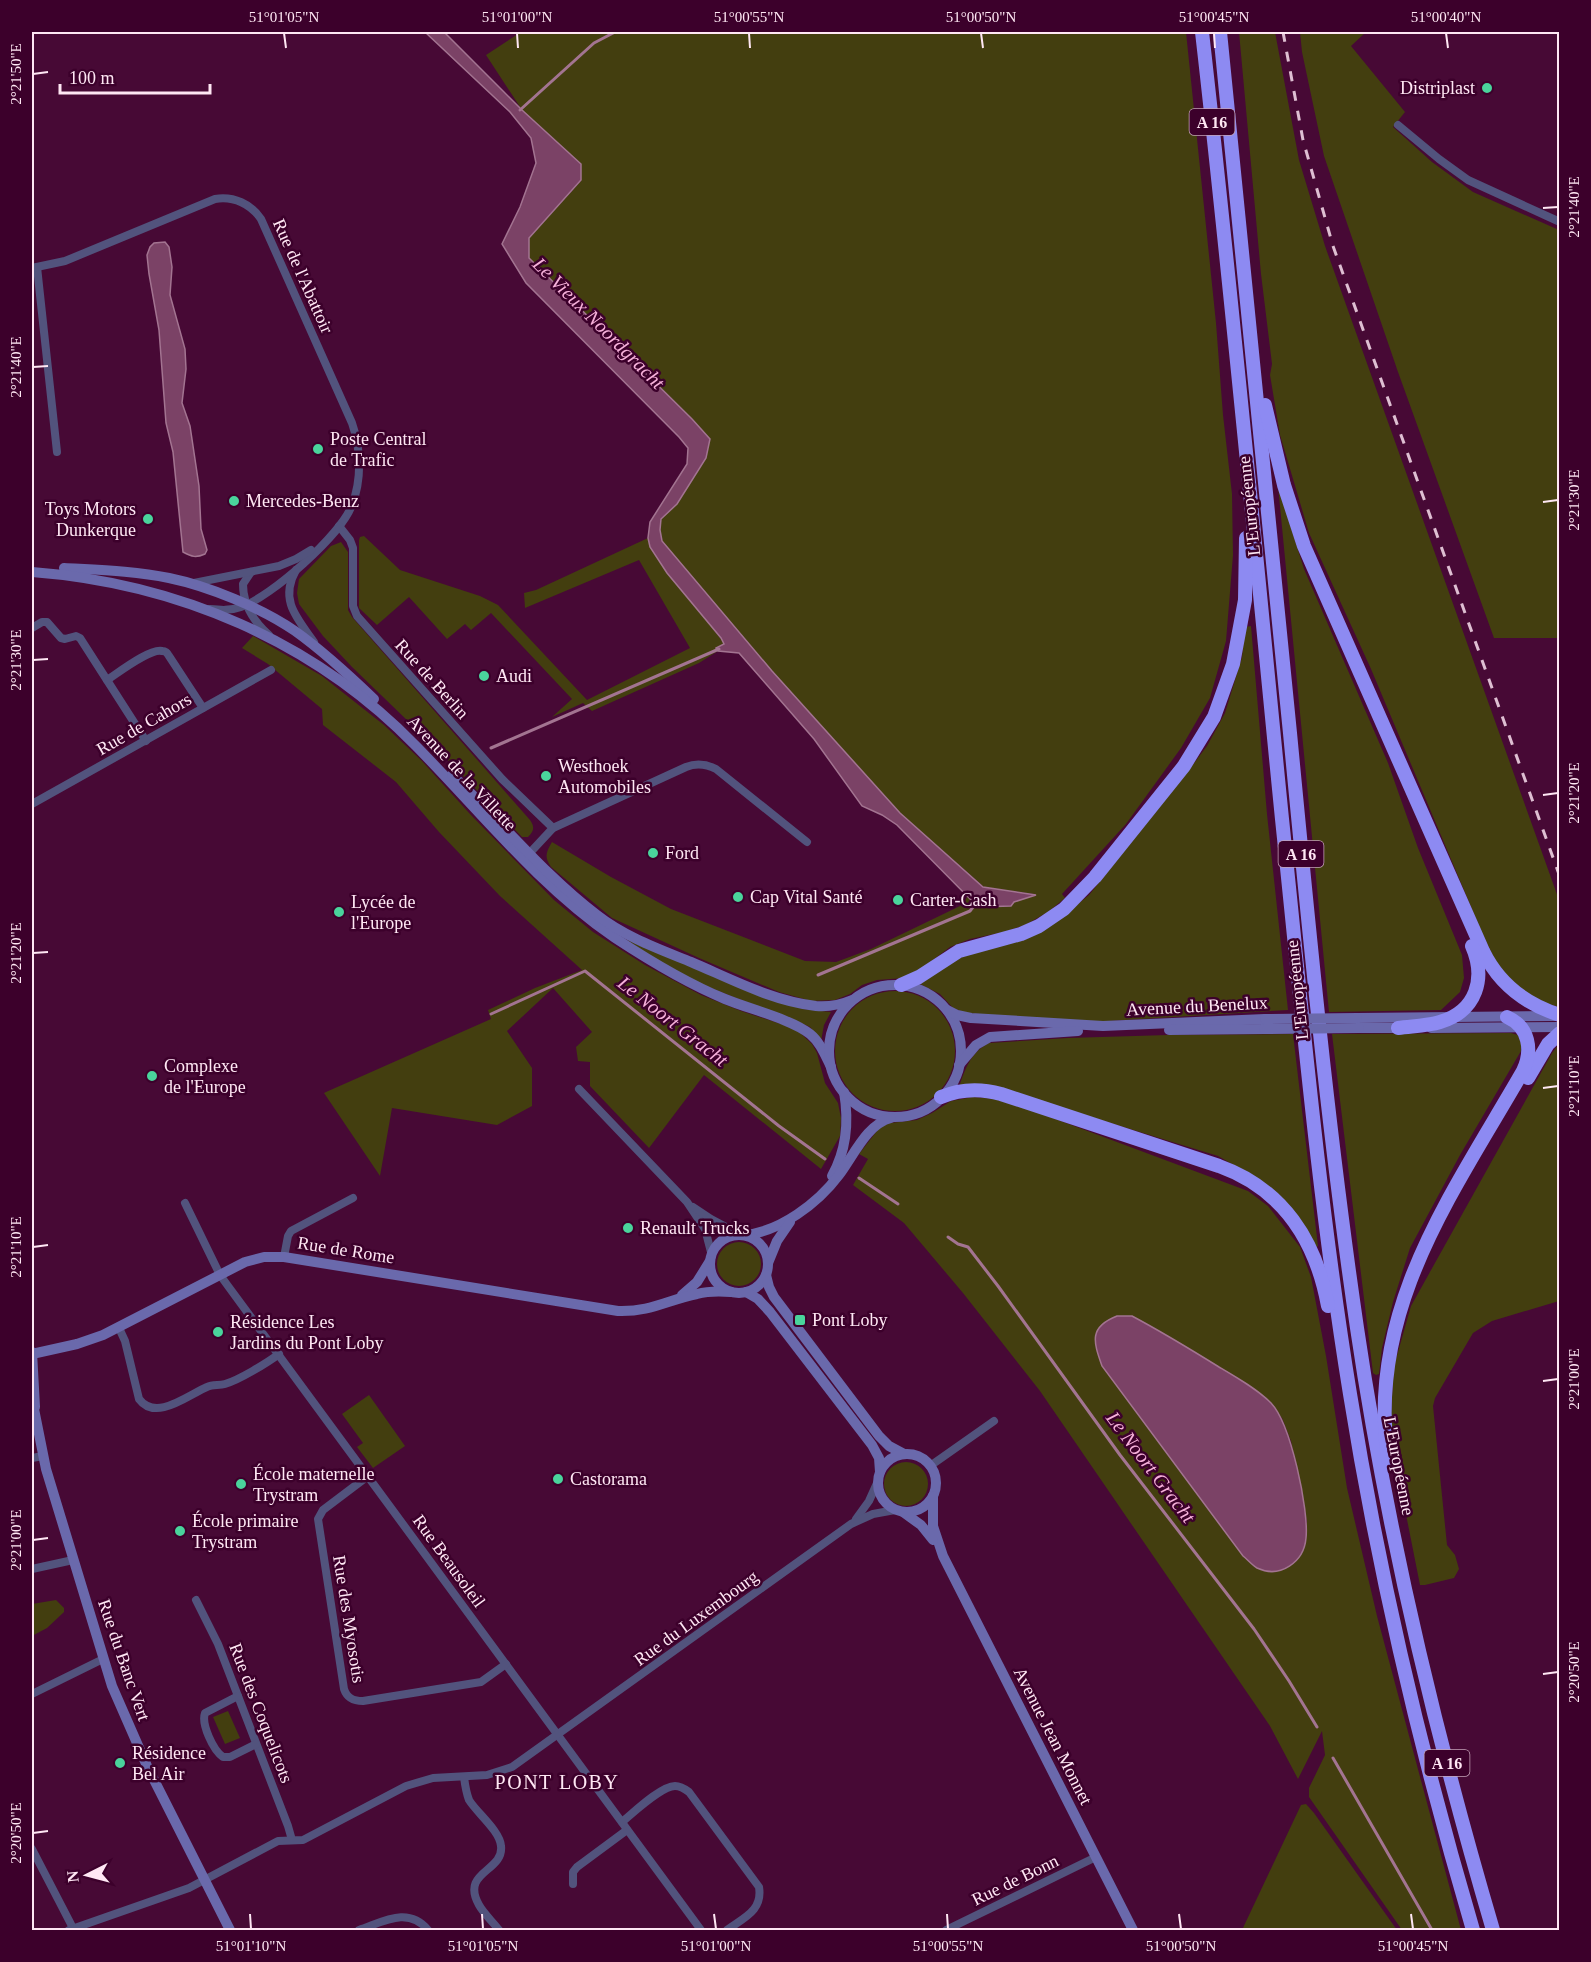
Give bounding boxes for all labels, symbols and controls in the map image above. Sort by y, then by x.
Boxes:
text: 51°01'05"N [249,9,319,25]
text: 51°01'00"N [482,9,552,25]
text: 51°00'55"N [714,9,784,25]
text: 51°00'50"N [946,9,1016,25]
text: 51°00'45"N [1179,9,1249,25]
text: 51°00'40"N [1411,9,1481,25]
text: 2°21'50"E [8,43,24,105]
scale bar [60,57,210,95]
text: 100 m [69,68,115,88]
place label: Distriplast [1400,78,1475,98]
marker: Distriplast [1480,81,1494,95]
road number: A 16 [1190,109,1234,135]
text: 2°21'40"E [1566,176,1582,238]
street label: Rue de l'Abattoir [269,216,337,336]
water label: Le Vieux Noordgracht [527,252,670,394]
text: 2°21'40"E [8,336,24,398]
place label: Poste Central de Trafic [330,429,427,470]
marker: Poste Central de Trafic [311,442,325,456]
street label: L'Européenne [1234,455,1264,557]
text: 2°21'30"E [1566,469,1582,531]
place label: Mercedes-Benz [246,491,359,511]
marker: Mercedes-Benz [227,494,241,508]
place label: Toys Motors Dunkerque [45,499,136,540]
marker: Toys Motors Dunkerque [141,512,155,526]
text: 2°21'30"E [8,629,24,691]
street label: Rue de Berlin [391,635,473,723]
place label: Audi [496,666,532,686]
marker: Audi [477,669,491,683]
street label: Rue de Cahors [93,689,195,759]
street label: Avenue de la Villette [403,711,521,835]
place label: Westhoek Automobiles [558,756,651,797]
text: 2°21'20"E [1566,762,1582,824]
marker: Westhoek Automobiles [539,769,553,783]
road number: A 16 [1278,841,1324,867]
place label: Ford [665,843,699,863]
marker: Ford [646,846,660,860]
place label: Cap Vital Santé [750,887,863,907]
marker: Cap Vital Santé [731,890,745,904]
place label: Carter-Cash [910,890,997,910]
place label: Lycée de l'Europe [351,892,415,933]
marker: Carter-Cash [891,893,905,907]
marker: Lycée de l'Europe [332,905,346,919]
text: 2°21'20"E [8,922,24,984]
street label: L'Européenne [1282,939,1312,1041]
water label: Le Noort Gracht [613,971,733,1071]
street label: Avenue du Benelux [1126,992,1268,1020]
text: 2°21'10"E [1566,1055,1582,1117]
place label: Complexe de l'Europe [164,1056,246,1097]
marker: Complexe de l'Europe [145,1069,159,1083]
text: 2°21'10"E [8,1216,24,1278]
place label: Renault Trucks [640,1218,750,1238]
marker: Renault Trucks [621,1221,635,1235]
street label: Rue de Rome [296,1232,396,1268]
place label: Pont Loby [812,1310,888,1330]
place label: Résidence Les Jardins du Pont Loby [230,1312,384,1353]
marker: Pont Loby [793,1313,807,1327]
marker: Résidence Les Jardins du Pont Loby [211,1325,225,1339]
text: 2°21'00"E [1566,1348,1582,1410]
water label: Le Noort Gracht [1101,1406,1200,1527]
street label: L'Européenne [1380,1415,1418,1517]
place label: École maternelle Trystram [253,1463,374,1505]
place label: Castorama [570,1469,647,1489]
marker: Castorama [551,1472,565,1486]
marker: École maternelle Trystram [234,1477,248,1491]
text: 2°21'00"E [8,1509,24,1571]
place label: École primaire Trystram [192,1510,298,1552]
street label: Rue Beausoleil [409,1511,489,1611]
marker: École primaire Trystram [173,1524,187,1538]
street label: Rue des Myosotis [329,1554,369,1684]
street label: Rue du Luxembourg [630,1566,762,1670]
street label: Rue du Banc Vert [94,1597,154,1723]
street label: Rue des Coquelicots [225,1640,297,1786]
text: 2°20'50"E [1566,1641,1582,1703]
street label: Avenue Jean Monnet [1010,1664,1096,1808]
place label: Résidence Bel Air [132,1743,206,1784]
road number: A 16 [1424,1750,1470,1776]
marker: Résidence Bel Air [113,1756,127,1770]
district label: PONT LOBY [495,1771,619,1793]
text: 2°20'50"E [8,1802,24,1864]
north arrow [57,1845,117,1905]
street label: Rue de Bonn [968,1850,1062,1910]
text: N [63,1869,82,1883]
text: 51°01'10"N [216,1938,286,1954]
text: 51°01'05"N [448,1938,518,1954]
text: 51°01'00"N [681,1938,751,1954]
text: 51°00'55"N [913,1938,983,1954]
text: 51°00'50"N [1146,1938,1216,1954]
text: 51°00'45"N [1378,1938,1448,1954]

